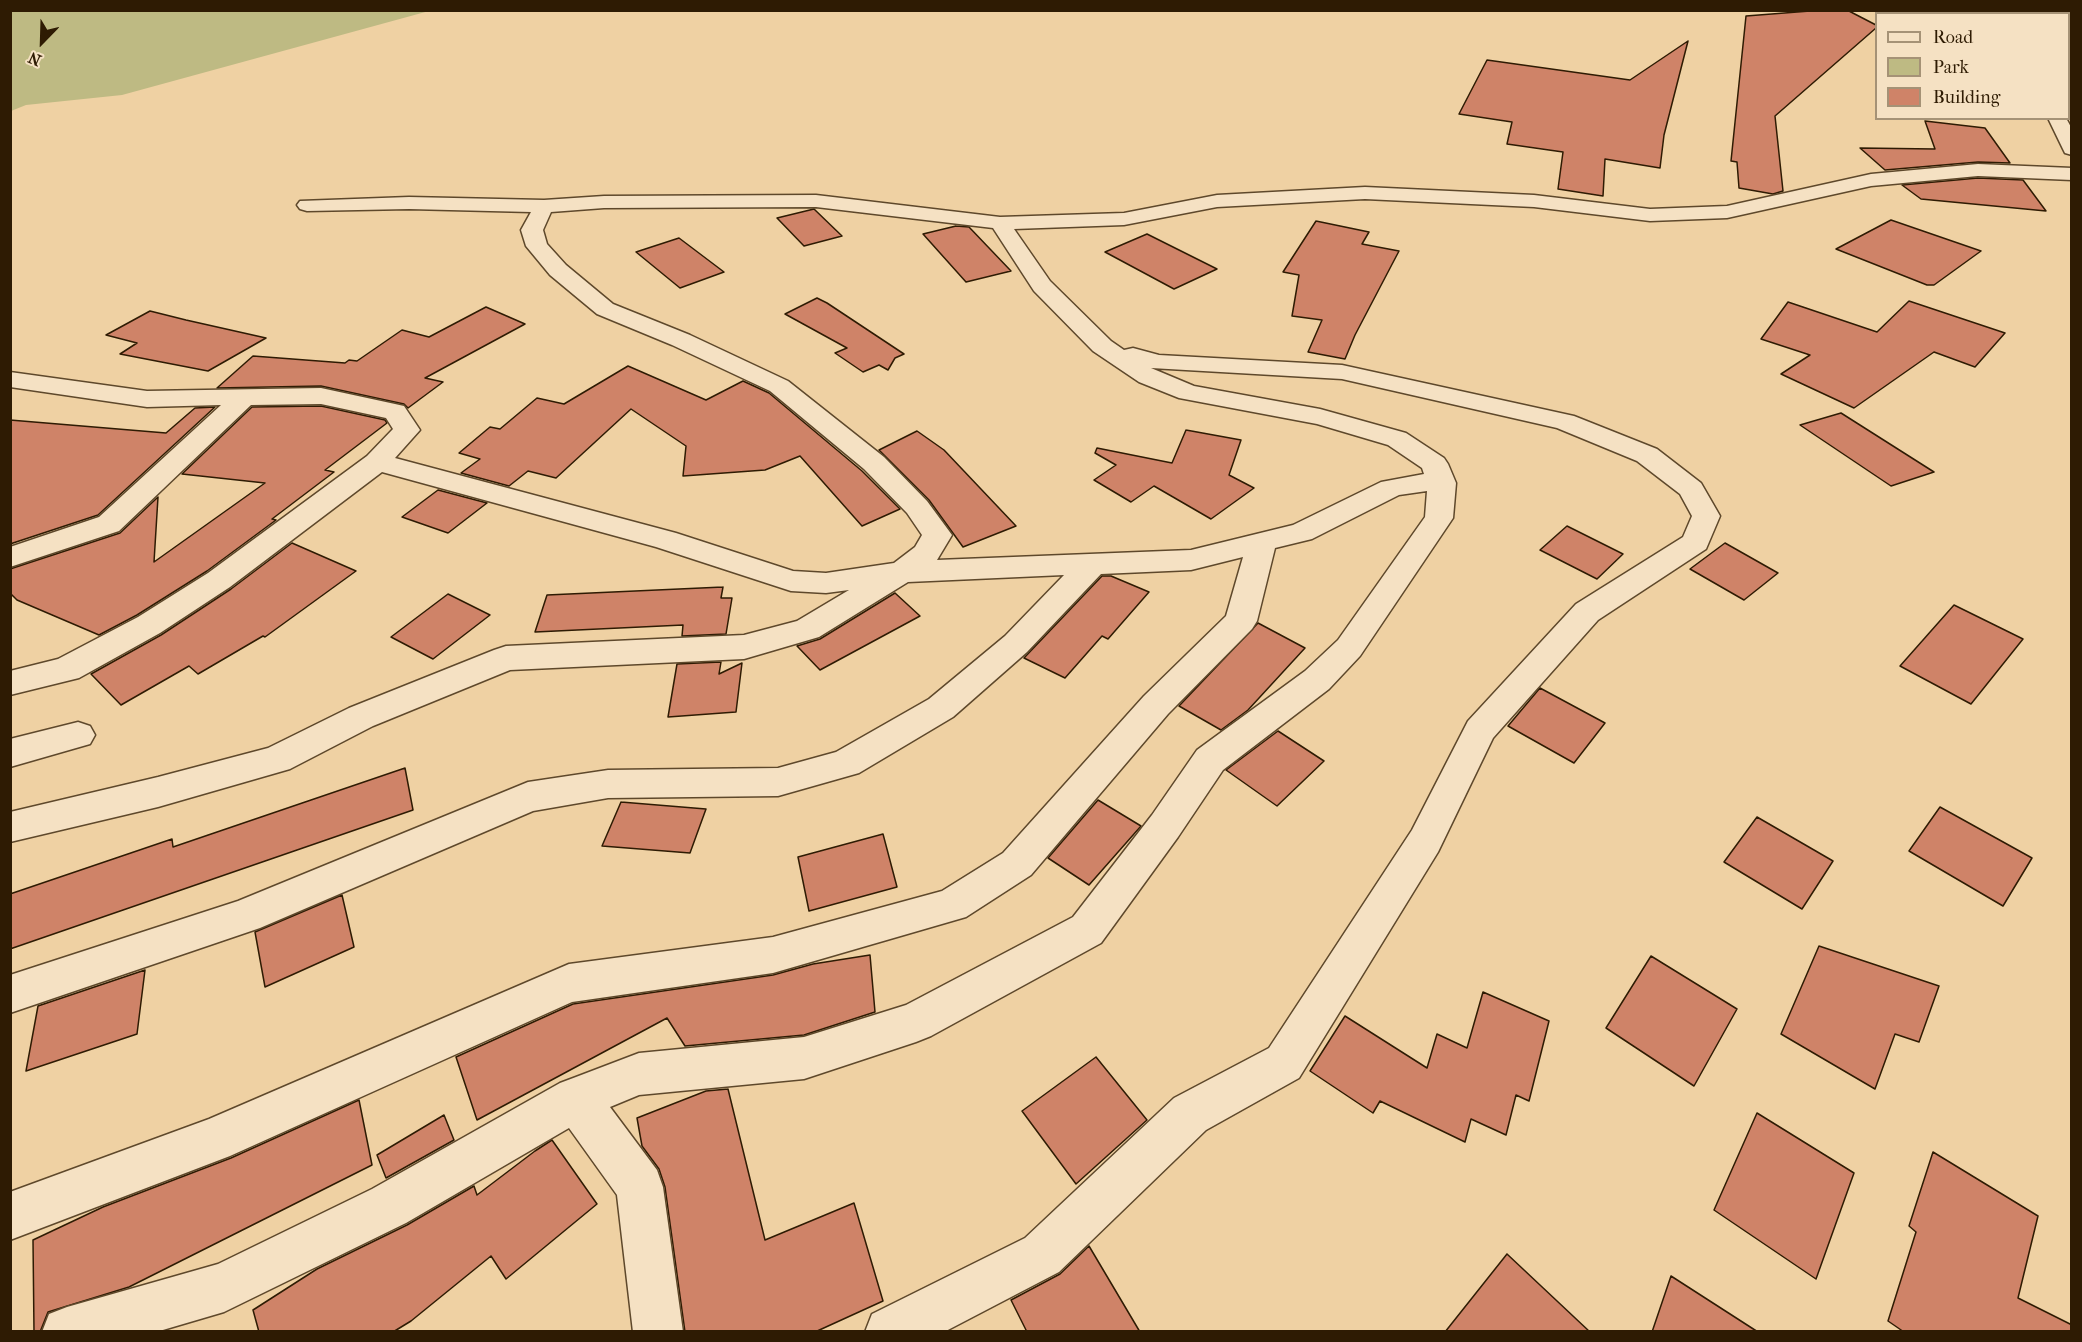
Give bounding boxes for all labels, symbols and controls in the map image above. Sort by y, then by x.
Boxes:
north arrow [12,12,72,72]
legend [1875,12,2070,120]
text: Road [1933,27,1973,48]
text: N [25,48,44,70]
text: Park [1933,57,1969,78]
text: Building [1933,87,2000,108]

